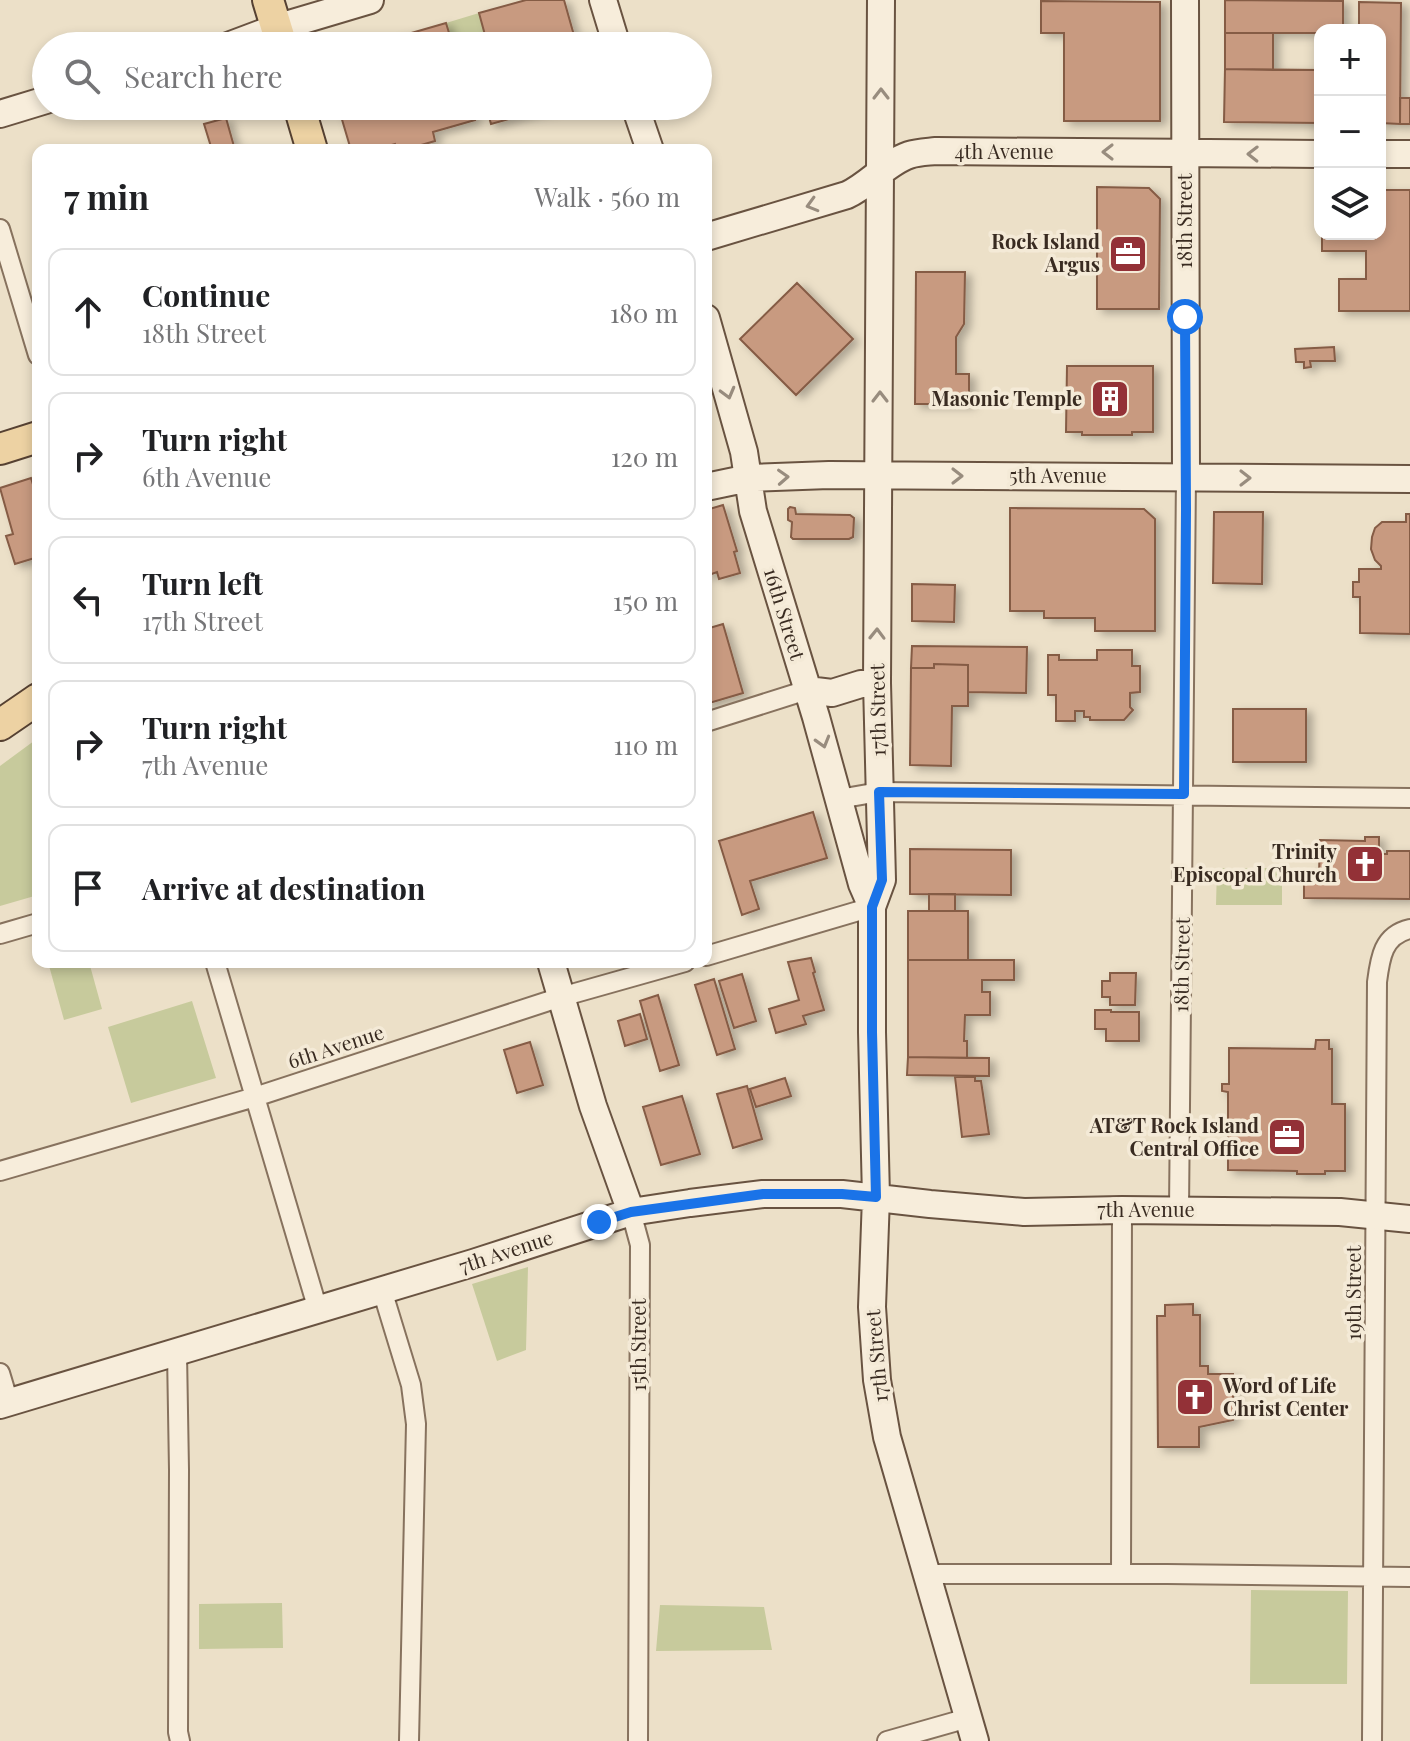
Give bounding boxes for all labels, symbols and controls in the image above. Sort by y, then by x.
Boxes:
map controls [1314,24,1386,240]
button: + [1314,24,1386,96]
search box [32,32,712,120]
icon: search [60,54,104,98]
text: Search here [124,56,283,96]
one-way arrow [872,87,890,100]
button: − [1314,96,1386,168]
street label: 4th Avenue [954,137,1054,164]
one-way arrow [1101,143,1114,161]
one-way arrow [1246,145,1259,163]
button: layers [1314,168,1386,240]
street label: 18th Street [1170,172,1197,269]
text: 7 min [64,173,149,219]
text: Walk · 560 m [534,179,680,214]
one-way arrow [806,196,820,212]
place label: Rock Island Argus [991,227,1100,277]
office icon: Rock Island Argus [1107,233,1149,275]
text: Continue [142,275,270,315]
icon: ahead [66,290,110,334]
text: 180 m [610,295,678,330]
route start [1167,299,1203,335]
text: 18th Street [142,315,266,350]
building icon: Masonic Temple [1089,378,1131,420]
place label: Masonic Temple [931,384,1082,411]
one-way arrow [719,385,736,399]
one-way arrow [871,390,889,403]
text: Turn right [142,419,287,459]
icon: right [66,434,110,478]
text: 120 m [611,439,678,474]
text: 6th Avenue [142,459,271,494]
street label: 5th Avenue [1009,461,1107,488]
one-way arrow [951,467,964,485]
one-way arrow [777,469,790,486]
one-way arrow [1239,469,1252,487]
text: Turn left [142,563,263,603]
street label: 16th Street [759,564,813,664]
icon: left [66,578,110,622]
text: 150 m [613,583,678,618]
text: 17th Street [142,603,263,638]
one-way arrow [868,627,886,640]
street label: 17th Street [862,662,891,757]
text: Turn right [142,707,287,747]
icon: right [66,722,110,766]
text: 110 m [614,727,678,762]
one-way arrow [814,734,830,748]
text: 7th Avenue [142,747,268,782]
place label: Trinity Episcopal Church [1173,837,1338,887]
church icon: Trinity Episcopal Church [1344,843,1386,885]
icon: arrive [66,866,110,910]
text: Arrive at destination [142,868,425,908]
street label: 18th Street [1166,916,1195,1013]
street label: 6th Avenue [284,1017,387,1074]
place label: AT&T Rock Island Central Office [1089,1111,1259,1161]
office icon: AT&T Rock Island Central Office [1266,1116,1308,1158]
street label: 7th Avenue [1097,1195,1195,1222]
route end [581,1204,617,1240]
street label: 7th Avenue [455,1223,556,1278]
street label: 19th Street [1339,1245,1366,1341]
street label: 15th Street [624,1298,651,1391]
street label: 17th Street [858,1308,893,1404]
place label: Word of Life Christ Center [1222,1371,1349,1421]
church icon: Word of Life Christ Center [1174,1376,1216,1418]

